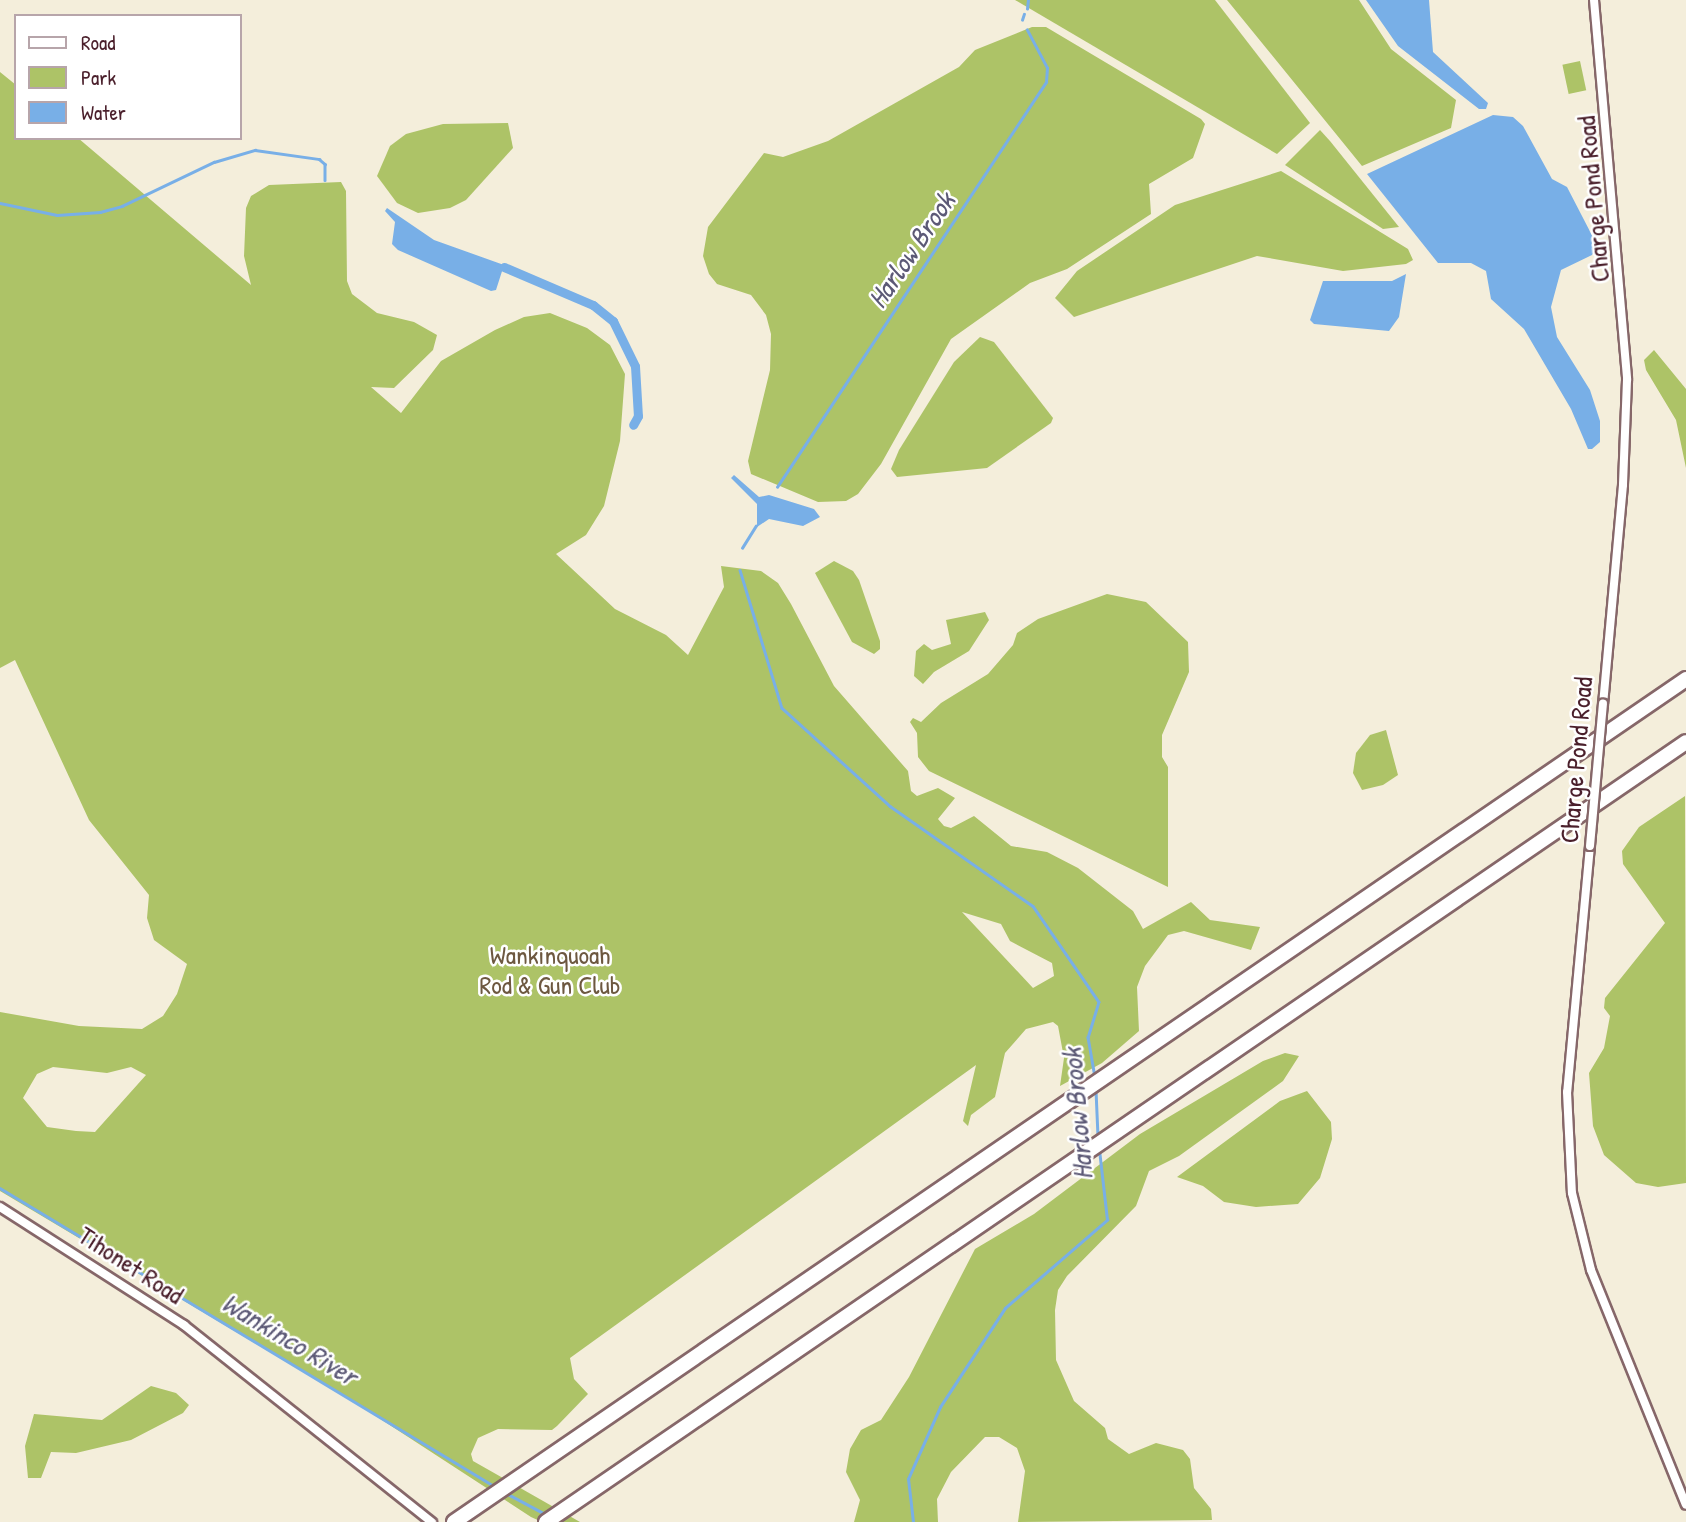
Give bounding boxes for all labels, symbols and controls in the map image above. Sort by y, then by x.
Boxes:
legend [14,14,242,140]
text: Road [81,28,115,57]
text: Park [81,63,116,92]
text: Water [81,98,126,127]
street label: Charge Pond Road [1570,115,1616,283]
water label: Harlow Brook [860,186,962,314]
street label: Charge Pond Road [1553,676,1599,844]
park label: Wankinquoah Rod & Gun Club [479,939,621,1000]
water label: Harlow Brook [1055,1047,1099,1181]
street label: Tihonet Road [73,1220,189,1310]
water label: Wankinco River [216,1285,364,1393]

